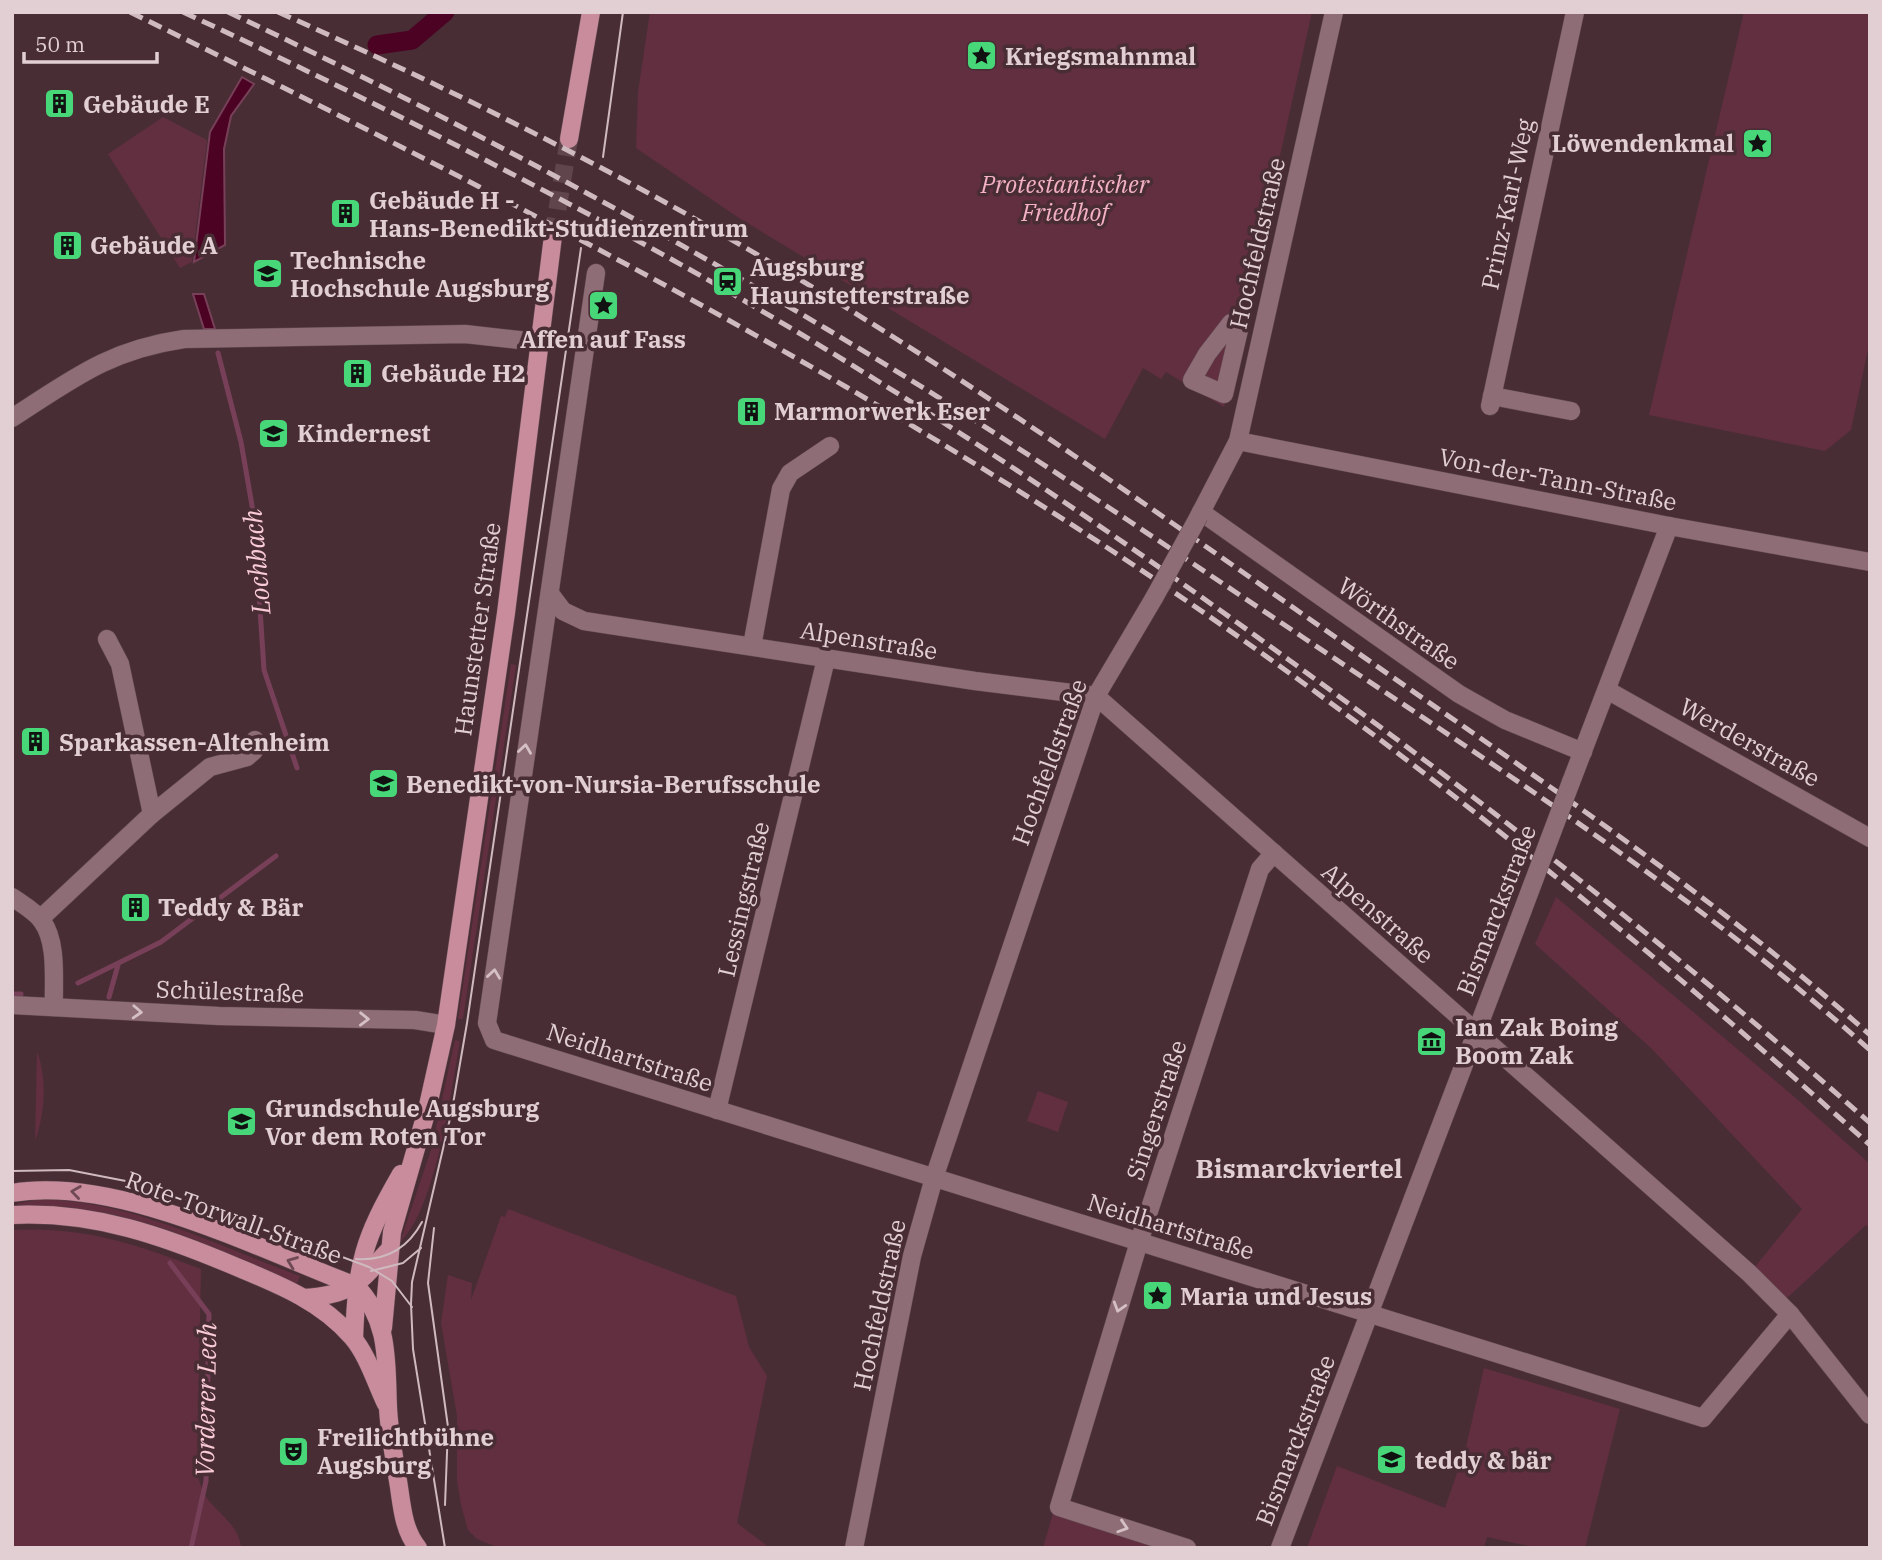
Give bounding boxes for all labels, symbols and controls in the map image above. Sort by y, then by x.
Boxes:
scale bar [24,21,158,65]
text: 50 m [35,30,85,58]
place icon: Kriegsmahnmal [965,39,999,73]
place label: Kriegsmahnmal [1005,40,1196,72]
building icon: Gebäude E [43,87,77,121]
place label: Gebäude E [83,88,210,120]
street label: Prinz-Karl-Weg [1473,116,1541,292]
place icon: Löwendenkmal [1740,126,1774,160]
place label: Löwendenkmal [1552,127,1734,159]
street label: Hochfeldstraße [1222,154,1292,332]
park label: Protestantischer Friedhof [980,168,1151,228]
place label: Gebäude H - Hans-Benedikt-Studienzentrum [369,184,748,244]
building icon: Gebäude H - Hans-Benedikt-Studienzentrum [329,197,363,231]
building icon: Gebäude A [50,228,84,262]
place label: Gebäude A [90,229,218,261]
place label: Technische Hochschule Augsburg [290,244,550,304]
place label: Augsburg Haunstetterstraße [750,251,970,311]
school or university icon: Technische Hochschule Augsburg [250,257,284,291]
station icon: Augsburg Haunstetterstraße [710,264,744,298]
place icon: Affen auf Fass [586,288,620,322]
place label: Affen auf Fass [520,323,686,355]
building icon: Gebäude H2 [341,356,375,390]
place label: Gebäude H2 [381,357,526,389]
building icon: Marmorwerk Eser [734,394,768,428]
place label: Marmorwerk Eser [774,395,990,427]
school or university icon: Kindernest [257,416,291,450]
place label: Kindernest [297,417,430,449]
street label: Von-der-Tann-Straße [1436,440,1680,518]
water label: Lochbach [234,507,278,617]
street label: Haunstetter Straße [446,520,508,738]
street label: Wörthstraße [1332,569,1466,677]
street label: Alpenstraße [798,613,940,667]
street label: Hochfeldstraße [1004,674,1094,850]
street label: Werderstraße [1674,690,1826,794]
building icon: Sparkassen-Altenheim [19,725,53,759]
place label: Sparkassen-Altenheim [59,726,330,758]
one-way arrow [518,743,533,754]
school or university icon: Benedikt-von-Nursia-Berufsschule [366,767,400,801]
place label: Benedikt-von-Nursia-Berufsschule [406,768,821,800]
street label: Lessingstraße [710,818,776,980]
street label: Bismarckstraße [1449,820,1543,1000]
street label: Alpenstraße [1315,855,1441,971]
building icon: Teddy & Bär [118,890,152,924]
place label: Teddy & Bär [158,891,303,923]
one-way arrow [486,968,501,980]
street label: Schülestraße [155,972,305,1010]
one-way arrow [131,1004,142,1019]
place label: Ian Zak Boing Boom Zak [1455,1011,1618,1071]
one-way arrow [359,1012,370,1027]
street label: Neidhartstraße [543,1015,717,1099]
museum icon: Ian Zak Boing Boom Zak [1415,1024,1449,1058]
street label: Singerstraße [1118,1036,1194,1184]
place label: Grundschule Augsburg Vor dem Roten Tor [265,1092,540,1152]
school or university icon: Grundschule Augsburg Vor dem Roten Tor [225,1105,259,1139]
district label: Bismarckviertel [1195,1151,1403,1185]
street label: Rote-Torwall-Straße [121,1163,347,1271]
one-way arrow [70,1185,82,1200]
street label: Neidhartstraße [1084,1185,1258,1267]
street label: Hochfeldstraße [845,1216,913,1394]
one-way arrow [287,1256,299,1270]
place icon: Maria und Jesus [1140,1279,1174,1313]
place label: Maria und Jesus [1180,1280,1372,1312]
one-way arrow [1113,1301,1128,1313]
water label: Vorderer Lech [187,1322,223,1478]
street label: Bismarckstraße [1248,1350,1342,1530]
place label: Freilichtbühne Augsburg [317,1421,494,1481]
theatre icon: Freilichtbühne Augsburg [277,1434,311,1468]
school or university icon: teddy & bär [1375,1443,1409,1477]
place label: teddy & bär [1415,1444,1552,1476]
one-way arrow [1116,1519,1128,1534]

